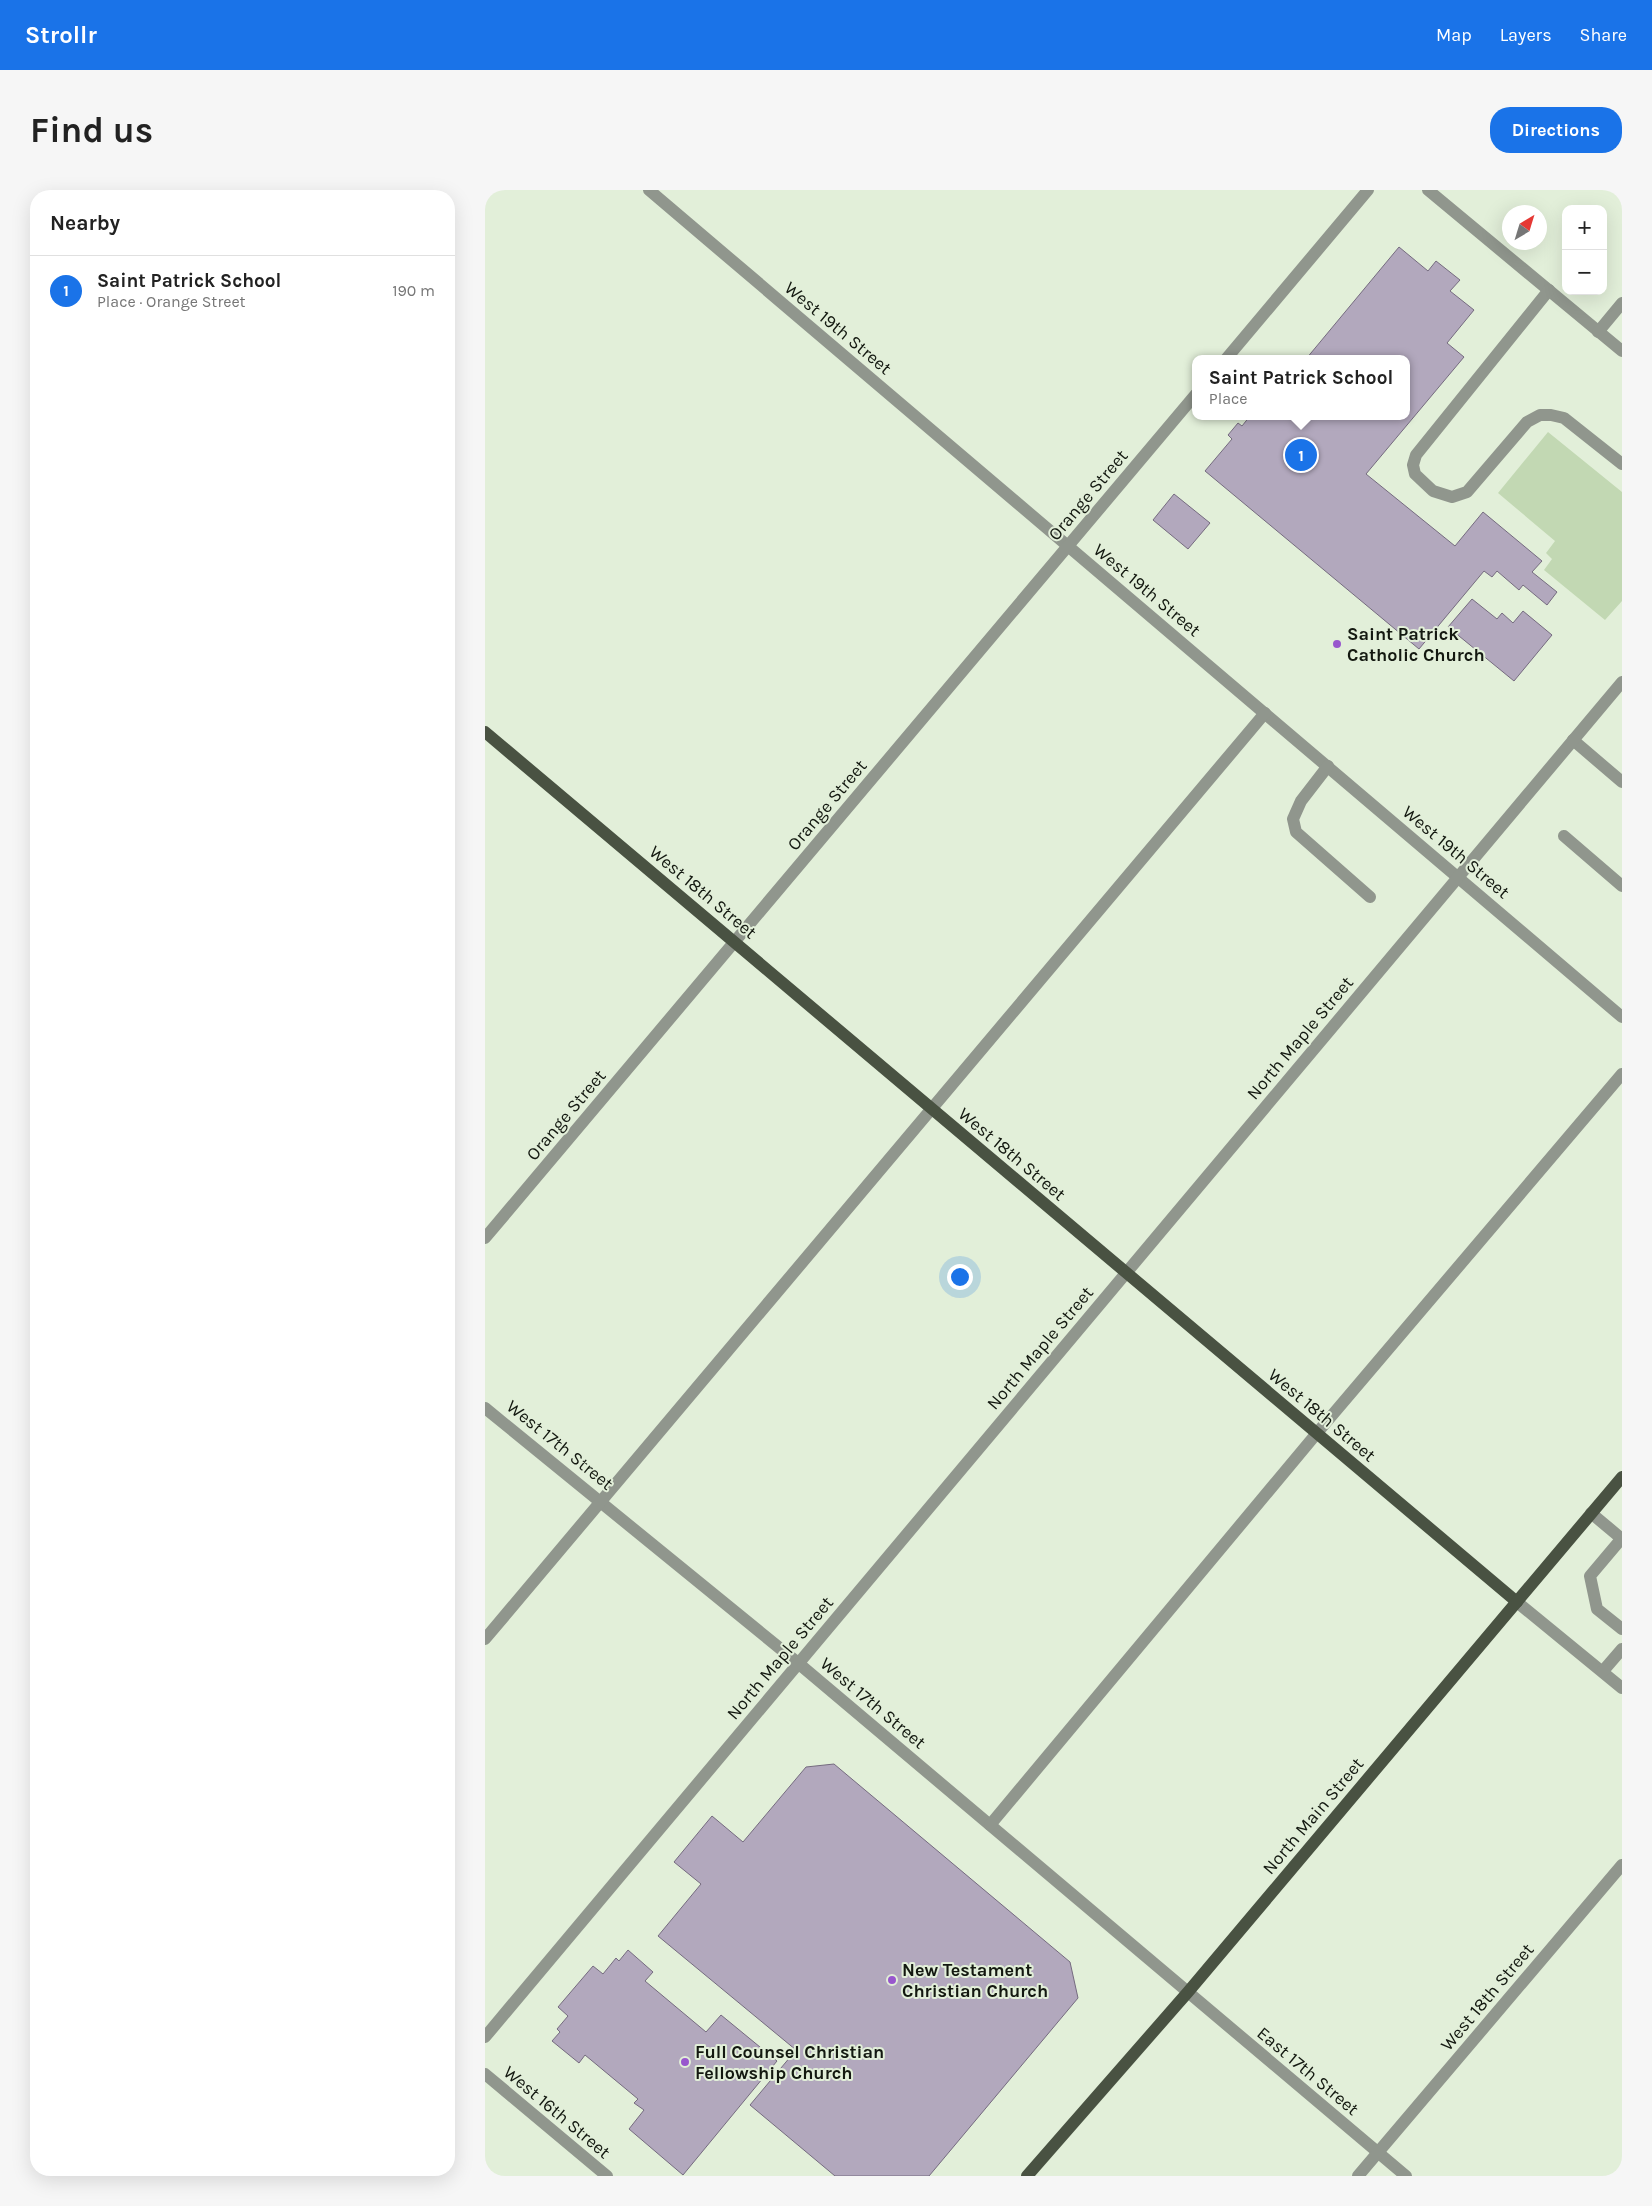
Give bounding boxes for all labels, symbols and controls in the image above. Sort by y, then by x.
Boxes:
text: Strollr [25,21,97,49]
text: Map [1436,24,1472,46]
text: Layers [1500,24,1552,46]
text: Share [1580,24,1627,46]
button: Directions [1490,107,1622,153]
text: Find us [30,110,153,151]
north arrow [1502,205,1547,250]
map controls [1562,205,1607,295]
button: + [1562,205,1607,250]
text: Nearby [50,211,120,235]
button: − [1562,250,1607,295]
text: Saint Patrick School [97,270,281,292]
street label: West 19th Street [780,277,896,379]
text: 1 [63,281,69,300]
text: 190 m [392,281,435,300]
text: Place · Orange Street [97,292,246,311]
popup [1192,355,1410,420]
text: Saint Patrick School [1209,367,1393,389]
text: Place [1209,389,1247,408]
pin: 1 [1285,436,1317,474]
street label: Orange Street [1044,445,1133,545]
street label: West 19th Street [1089,539,1205,641]
place label: Saint Patrick Catholic Church [1347,623,1485,666]
marker: Saint Patrick Catholic Church [1331,638,1343,650]
street label: Orange Street [783,755,872,855]
street label: West 19th Street [1398,801,1514,903]
street label: West 18th Street [645,841,761,944]
street label: North Maple Street [1242,972,1358,1104]
street label: Orange Street [522,1065,611,1165]
street label: West 18th Street [954,1103,1070,1206]
your location [947,1264,973,1290]
street label: North Maple Street [982,1282,1098,1414]
street label: West 18th Street [1264,1364,1380,1467]
street label: West 17th Street [502,1395,618,1495]
street label: North Maple Street [722,1592,838,1724]
street label: West 17th Street [816,1652,930,1754]
street label: North Main Street [1258,1753,1368,1879]
street label: West 18th Street [1436,1939,1539,2055]
place label: New Testament Christian Church [902,1959,1048,2002]
marker: New Testament Christian Church [886,1974,898,1986]
street label: East 17th Street [1253,2022,1364,2120]
place label: Full Counsel Christian Fellowship Church [695,2041,884,2084]
marker: Full Counsel Christian Fellowship Church [679,2056,691,2068]
street label: West 16th Street [499,2061,615,2163]

